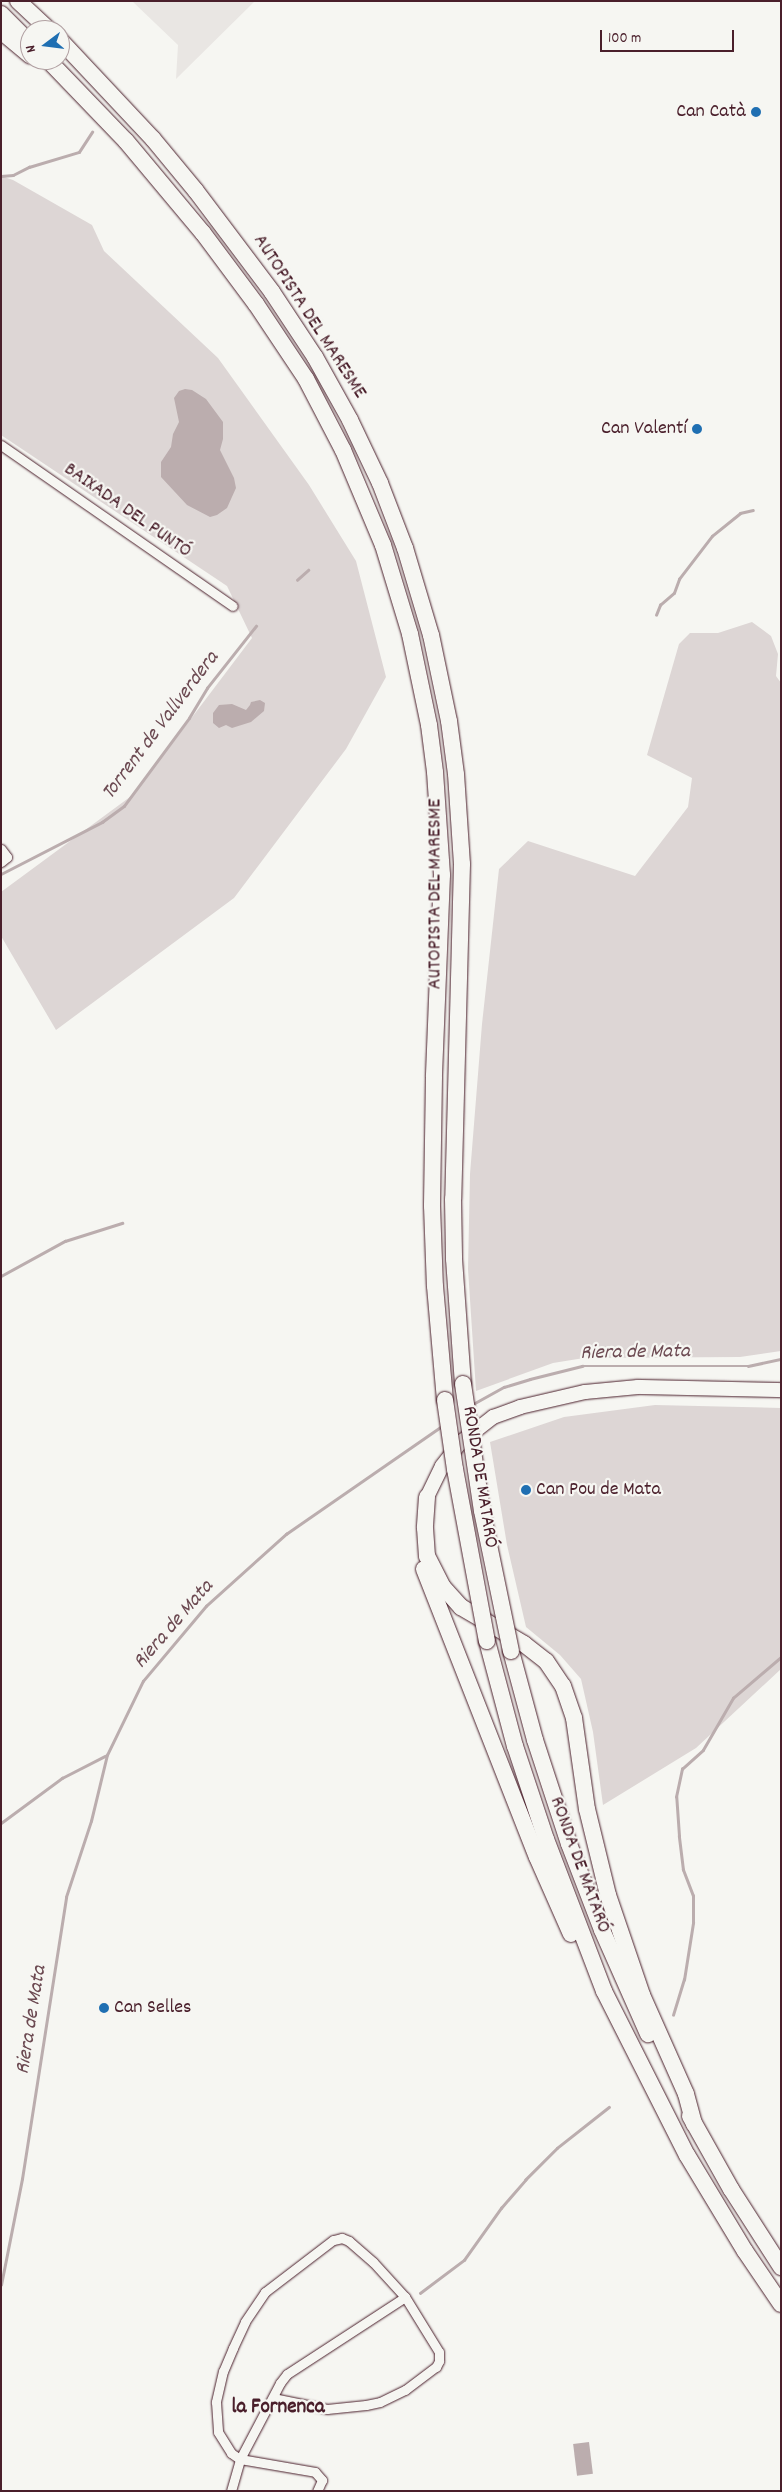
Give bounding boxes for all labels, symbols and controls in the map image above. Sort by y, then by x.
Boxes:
north arrow [20,20,70,70]
scale bar [602,20,736,52]
text: 100 m [608,28,641,50]
text: N [21,43,42,55]
place label: Can Catà [676,100,746,124]
marker: Can Catà [750,106,762,118]
street label: AUTOPISTA DEL MARESME [247,230,371,404]
place label: Can Valentí [601,417,687,441]
marker: Can Valentí [691,423,703,435]
street label: BAIXADA DEL PUNTÓ [59,458,195,564]
water label: Torrent de Vallverdera [97,647,225,805]
street label: AUTOPISTA DEL MARESME [424,799,448,989]
water label: Riera de Mata [580,1339,690,1367]
street label: RONDA DE MATARÓ [456,1404,502,1550]
place label: Can Pou de Mata [536,1478,661,1502]
marker: Can Pou de Mata [520,1484,532,1496]
water label: Riera de Mata [129,1575,219,1675]
street label: RONDA DE MATARÓ [543,1794,615,1936]
water label: Riera de Mata [11,1964,53,2076]
place label: Can Selles [114,1996,191,2020]
marker: Can Selles [98,2002,110,2014]
district label: la Fornenca [231,2395,325,2421]

